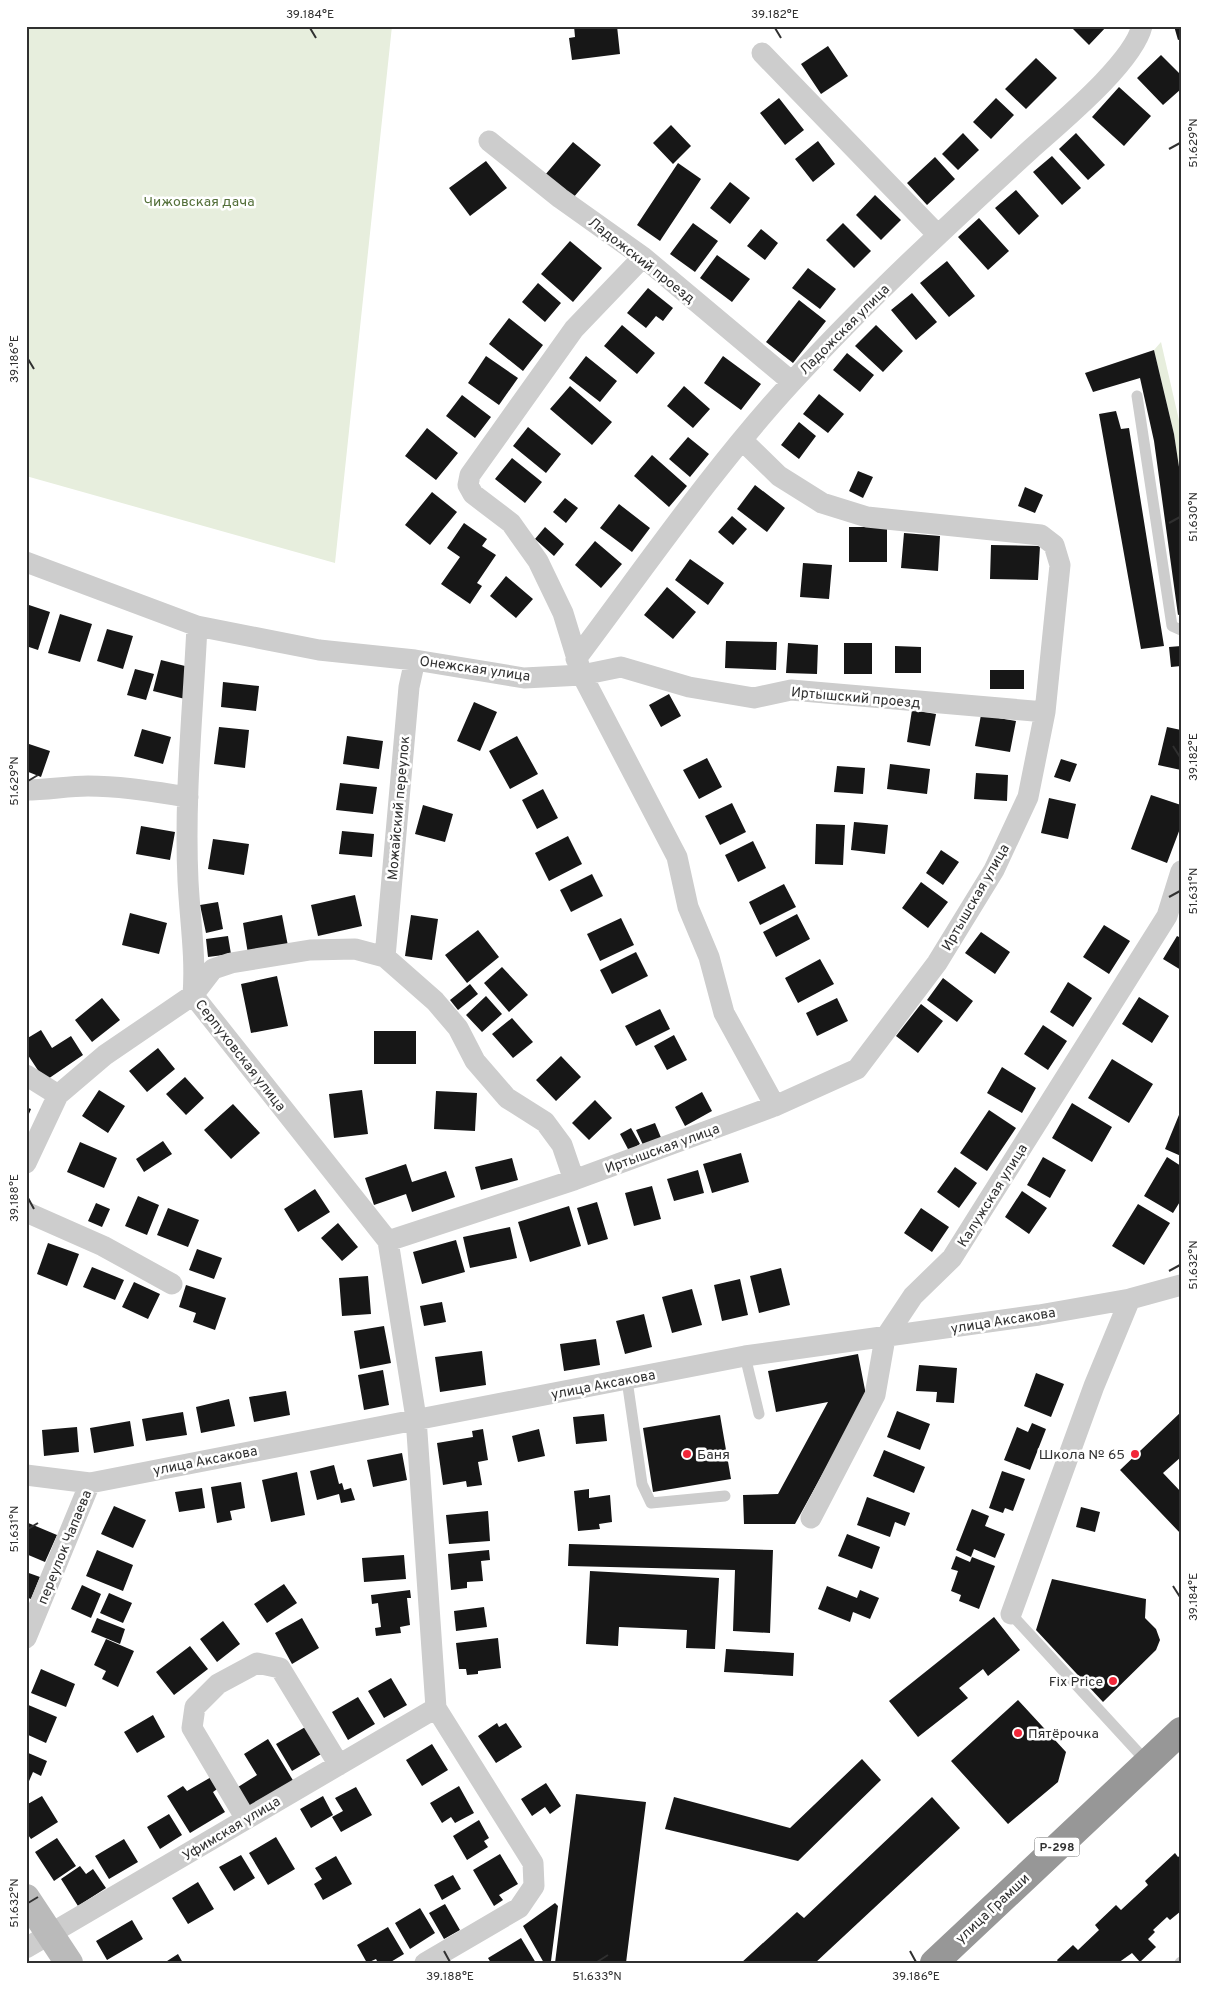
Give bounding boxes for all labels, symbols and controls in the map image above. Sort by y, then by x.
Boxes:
text: 39.184°E [286,7,334,23]
text: 39.182°E [751,7,799,23]
text: 51.629°N [1186,118,1202,168]
park label: Чижовская дача [143,194,255,211]
street label: Ладожский проезд [585,214,698,308]
street label: Ладожская улица [796,281,894,379]
text: 39.186°E [7,335,23,383]
text: 51.630°N [1186,492,1202,542]
street label: Онежская улица [418,653,531,686]
street label: Иртышский проезд [790,684,921,713]
text: 39.182°E [1186,733,1202,781]
street label: Можайский переулок [385,735,414,881]
text: 51.629°N [7,756,23,806]
street label: Иртышская улица [939,841,1014,954]
text: 51.631°N [1186,868,1202,914]
street label: Серпуховская улица [191,997,289,1115]
street label: Иртышская улица [603,1121,722,1178]
street label: Калужская улица [955,1141,1032,1251]
text: 39.188°E [7,1174,23,1222]
text: 51.632°N [1186,1240,1202,1290]
street label: улица Аксакова [950,1305,1057,1338]
street label: улица Аксакова [550,1367,657,1404]
street label: улица Аксакова [152,1443,259,1480]
place label: Баня [697,1447,730,1464]
place label: Школа № 65 [1039,1447,1125,1464]
marker: Баня [681,1448,693,1460]
marker: Школа № 65 [1129,1448,1141,1460]
street label: переулок Чапаева [35,1488,96,1607]
text: 51.631°N [7,1506,23,1552]
text: 39.184°E [1186,1573,1202,1621]
place label: Fix Price [1049,1674,1103,1691]
marker: Fix Price [1107,1675,1119,1687]
place label: Пятёрочка [1028,1726,1099,1743]
marker: Пятёрочка [1012,1727,1024,1739]
street label: Уфимская улица [180,1793,284,1865]
road number: Р-298 [1034,1838,1080,1856]
street label: улица Грамши [952,1870,1034,1948]
text: 51.632°N [7,1878,23,1928]
text: 39.188°E [426,1969,474,1985]
text: 51.633°N [572,1969,622,1985]
text: 39.186°E [892,1969,940,1985]

